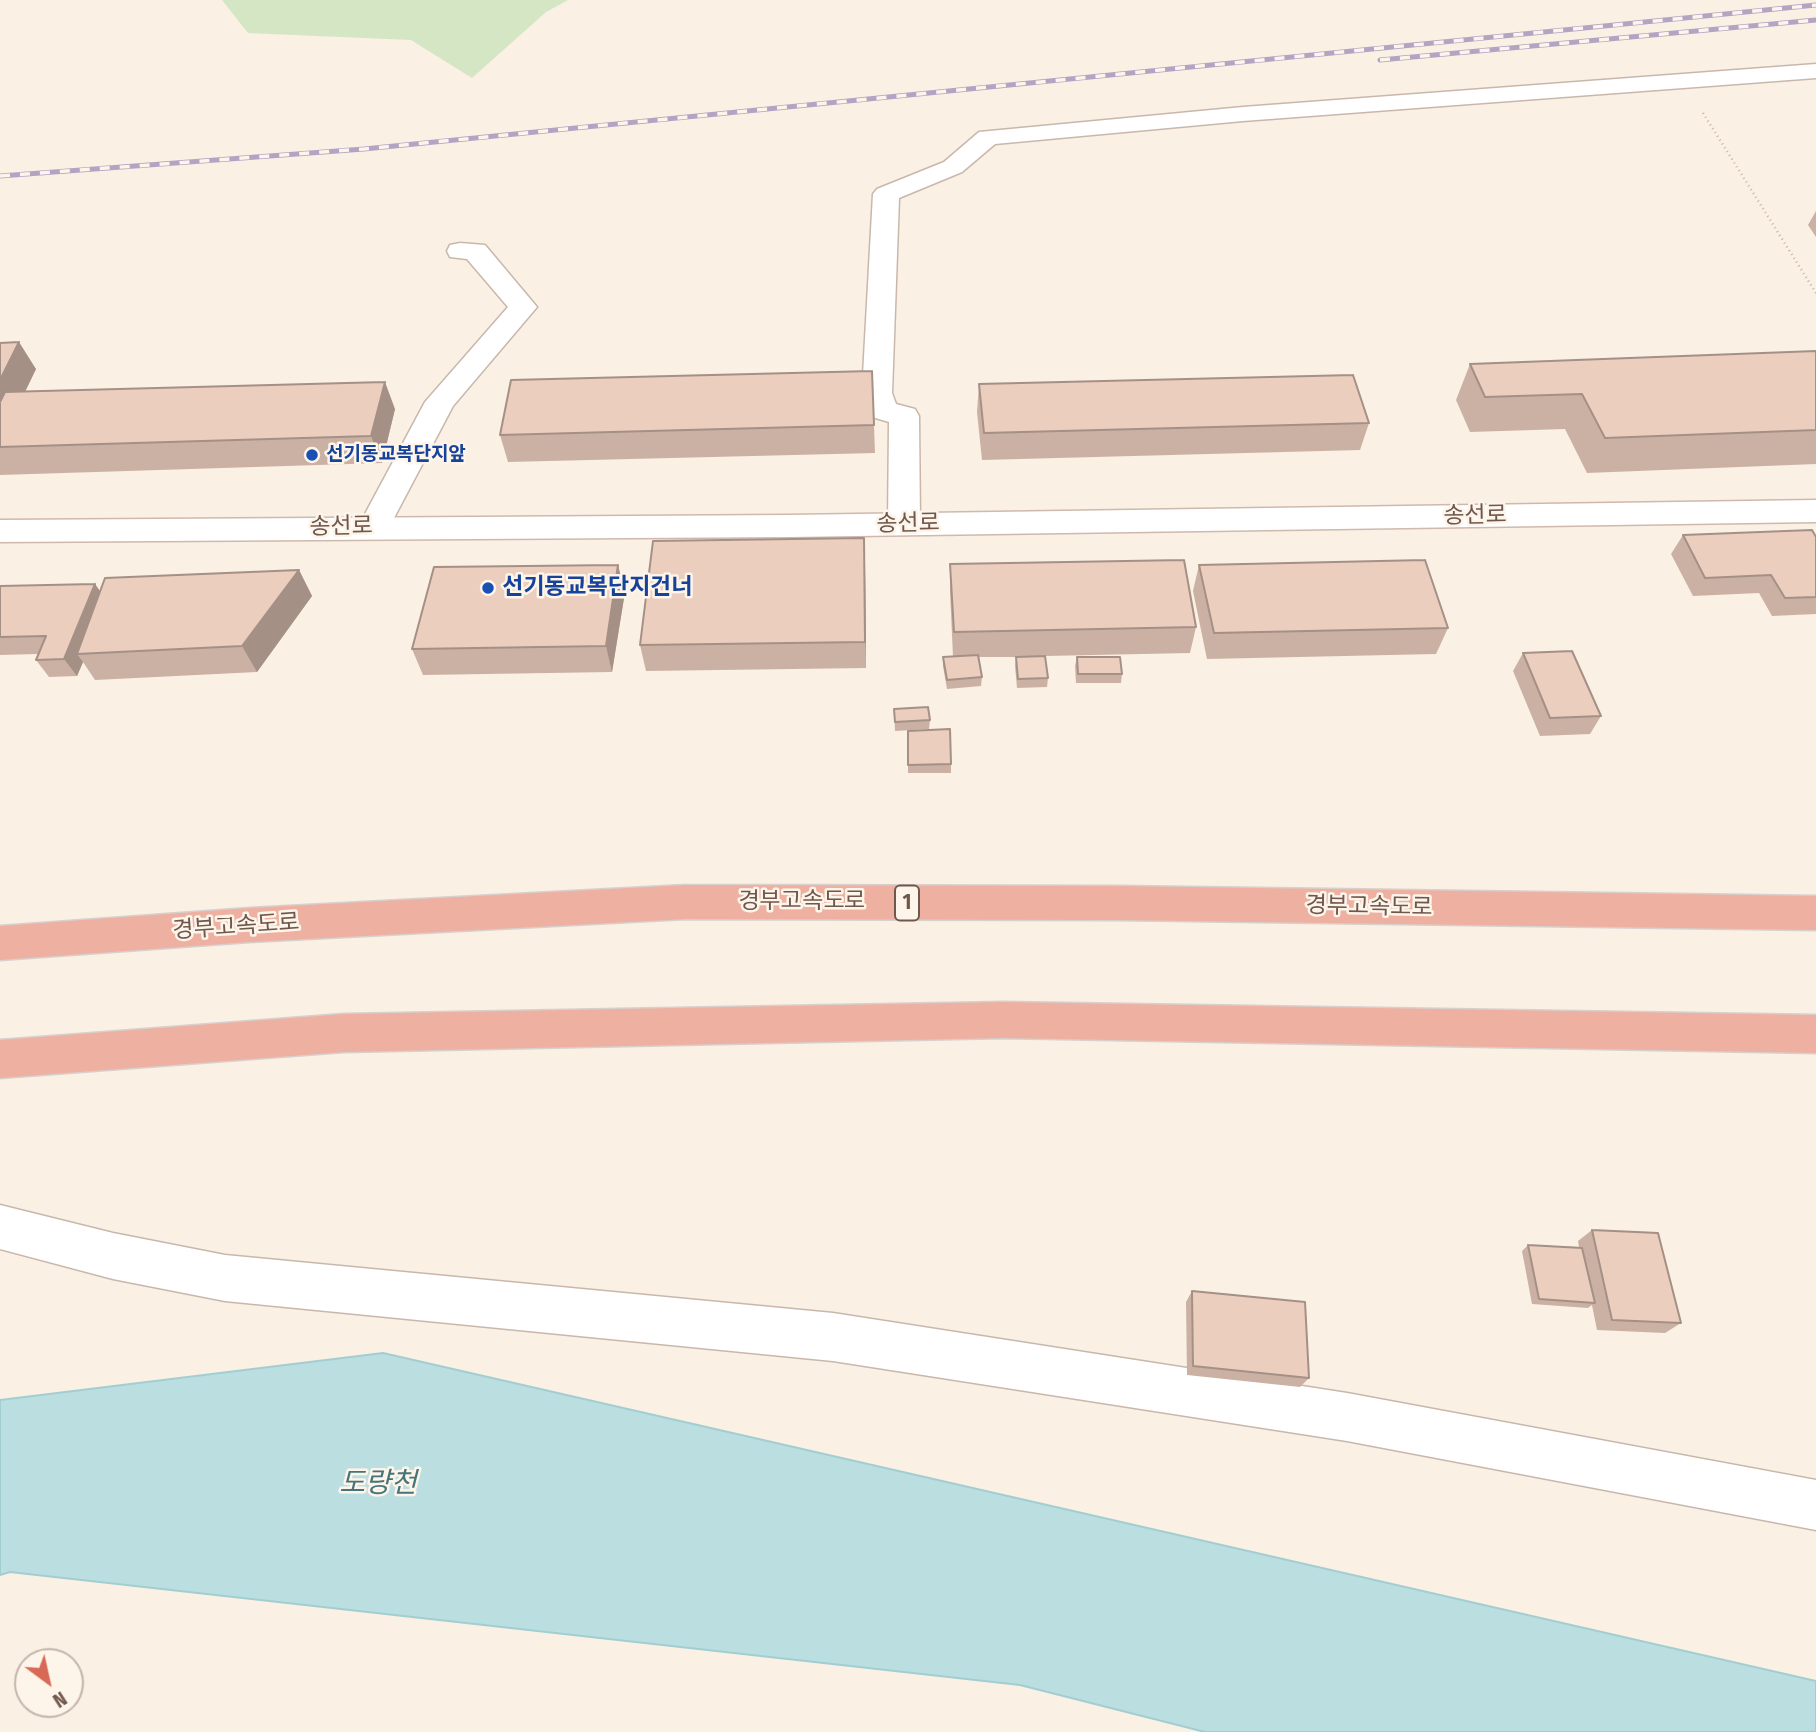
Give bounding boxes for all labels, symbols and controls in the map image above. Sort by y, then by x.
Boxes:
place label: 선기동교복단지앞 [326,444,466,466]
marker: 선기동교복단지앞 [304,447,320,463]
street label: 송선로 [1443,502,1507,530]
street label: 송선로 [876,510,940,538]
street label: 송선로 [309,513,373,541]
place label: 선기동교복단지건너 [502,574,692,602]
marker: 선기동교복단지건너 [480,580,496,596]
road number: 1 [895,886,919,920]
street label: 경부고속도로 [739,888,865,916]
street label: 경부고속도로 [1305,892,1433,922]
street label: 경부고속도로 [172,909,300,945]
water label: 도량천 [339,1467,417,1501]
north arrow [14,1648,84,1718]
text: N [49,1687,71,1712]

